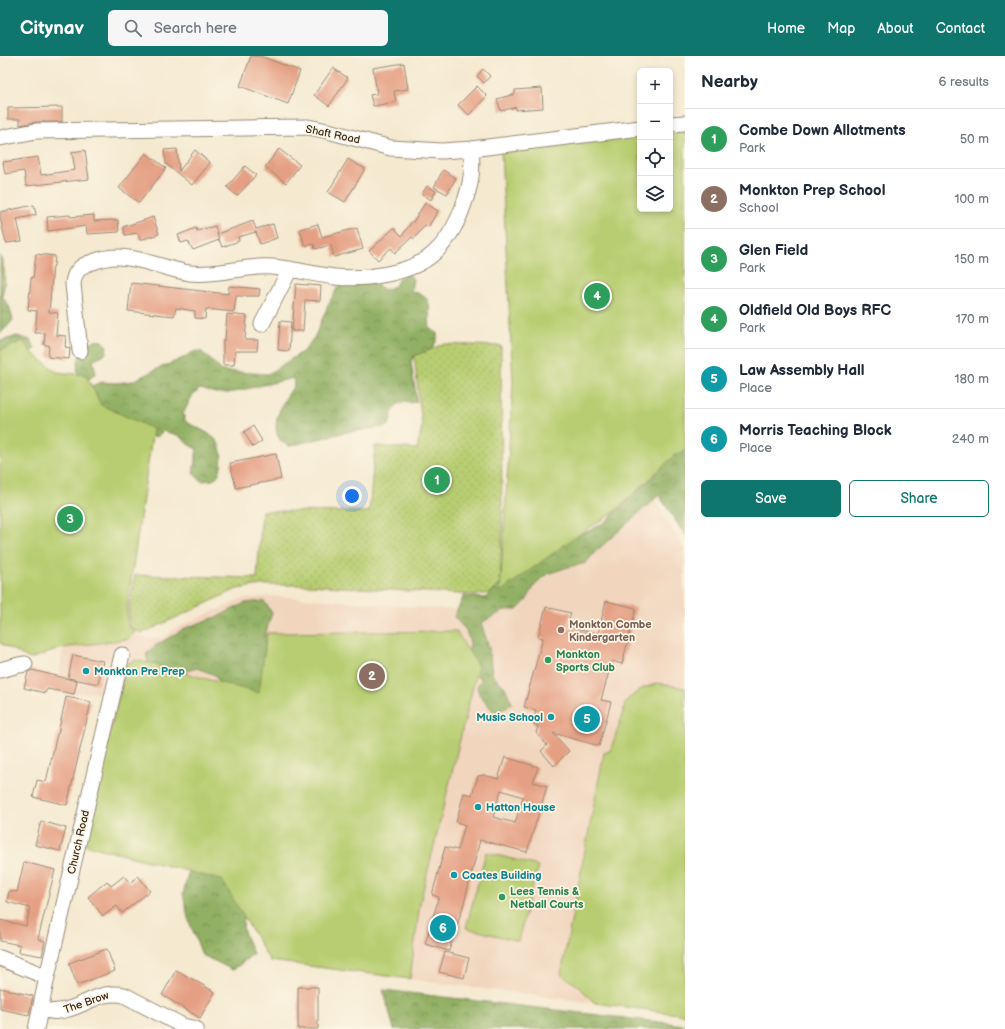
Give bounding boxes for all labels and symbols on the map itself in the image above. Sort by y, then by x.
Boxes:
street label: Shaft Road [304,122,361,147]
pin: 4 [584,281,610,311]
pin: 1 [424,465,450,495]
your location [342,486,362,506]
pin: 3 [57,504,83,534]
place label: Monkton Combe Kindergarten [569,618,652,644]
marker: Monkton Combe Kindergarten [556,625,566,635]
place label: Monkton Sports Club [556,648,616,674]
marker: Monkton Sports Club [543,655,553,665]
pin: 2 [359,661,385,691]
place label: Monkton Pre Prep [94,665,185,678]
marker: Monkton Pre Prep [81,666,91,676]
pin: 5 [574,704,600,734]
place label: Music School [476,711,543,724]
marker: Music School [546,712,556,722]
place label: Hatton House [486,801,555,814]
marker: Hatton House [473,802,483,812]
street label: Church Road [65,809,92,875]
place label: Coates Building [462,869,542,882]
marker: Coates Building [449,870,459,880]
place label: Lees Tennis & Netball Courts [510,885,584,911]
marker: Lees Tennis & Netball Courts [497,892,507,902]
pin: 6 [430,913,456,943]
street label: The Brow [62,989,111,1016]

